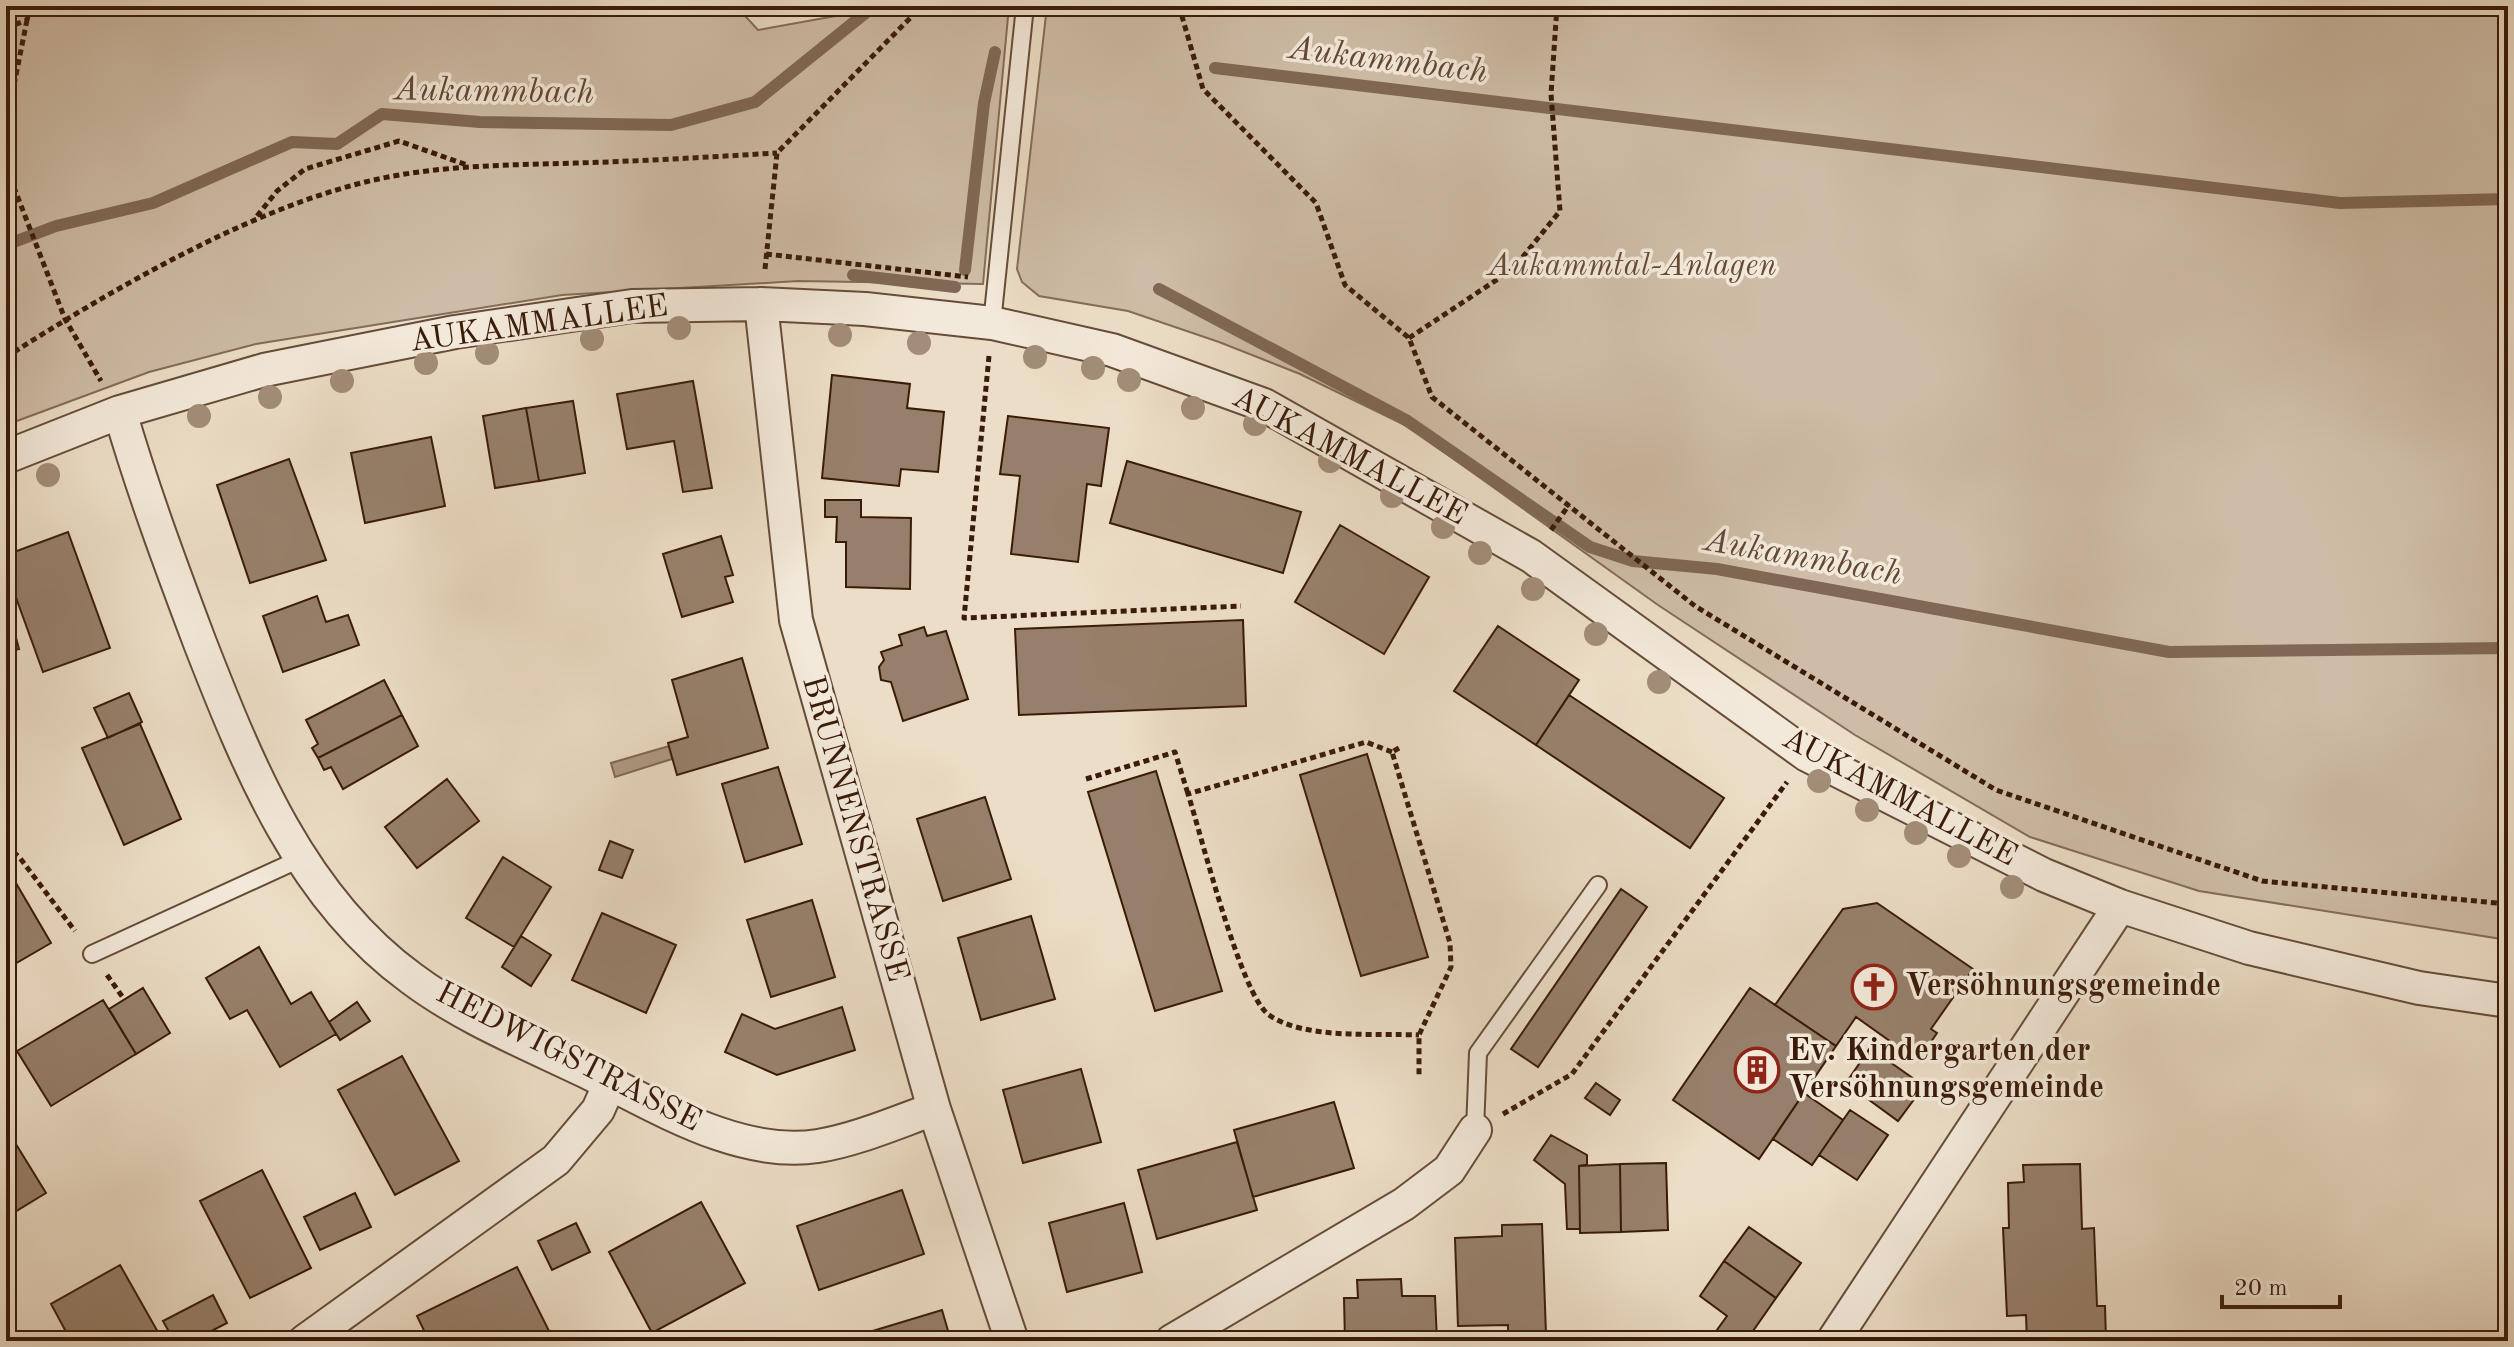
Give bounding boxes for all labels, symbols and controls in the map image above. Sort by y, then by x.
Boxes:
water label: Aukammbach [1285,32,1489,90]
water label: Aukammbach [392,73,594,111]
park label: Aukammtal-Anlagen [1485,251,1777,283]
street label: AUKAMMALLEE [408,291,670,359]
street label: AUKAMMALLEE [1226,382,1472,532]
water label: Aukammbach [1699,524,1905,592]
street label: BRUNNENSTRASSE [795,672,913,986]
street label: AUKAMMALLEE [1776,723,2022,873]
church icon: Versöhnungsgemeinde [1850,963,1898,1011]
place label: Versöhnungsgemeinde [1905,971,2221,1003]
street label: HEDWIGSTRASSE [430,977,706,1139]
place label: Ev. Kindergarten der Versöhnungsgemeinde [1788,1036,2104,1105]
building icon: Ev. Kindergarten der Versöhnungsgemeinde [1733,1046,1781,1094]
scale bar [2222,1259,2340,1309]
text: 20 m [2234,1277,2288,1301]

